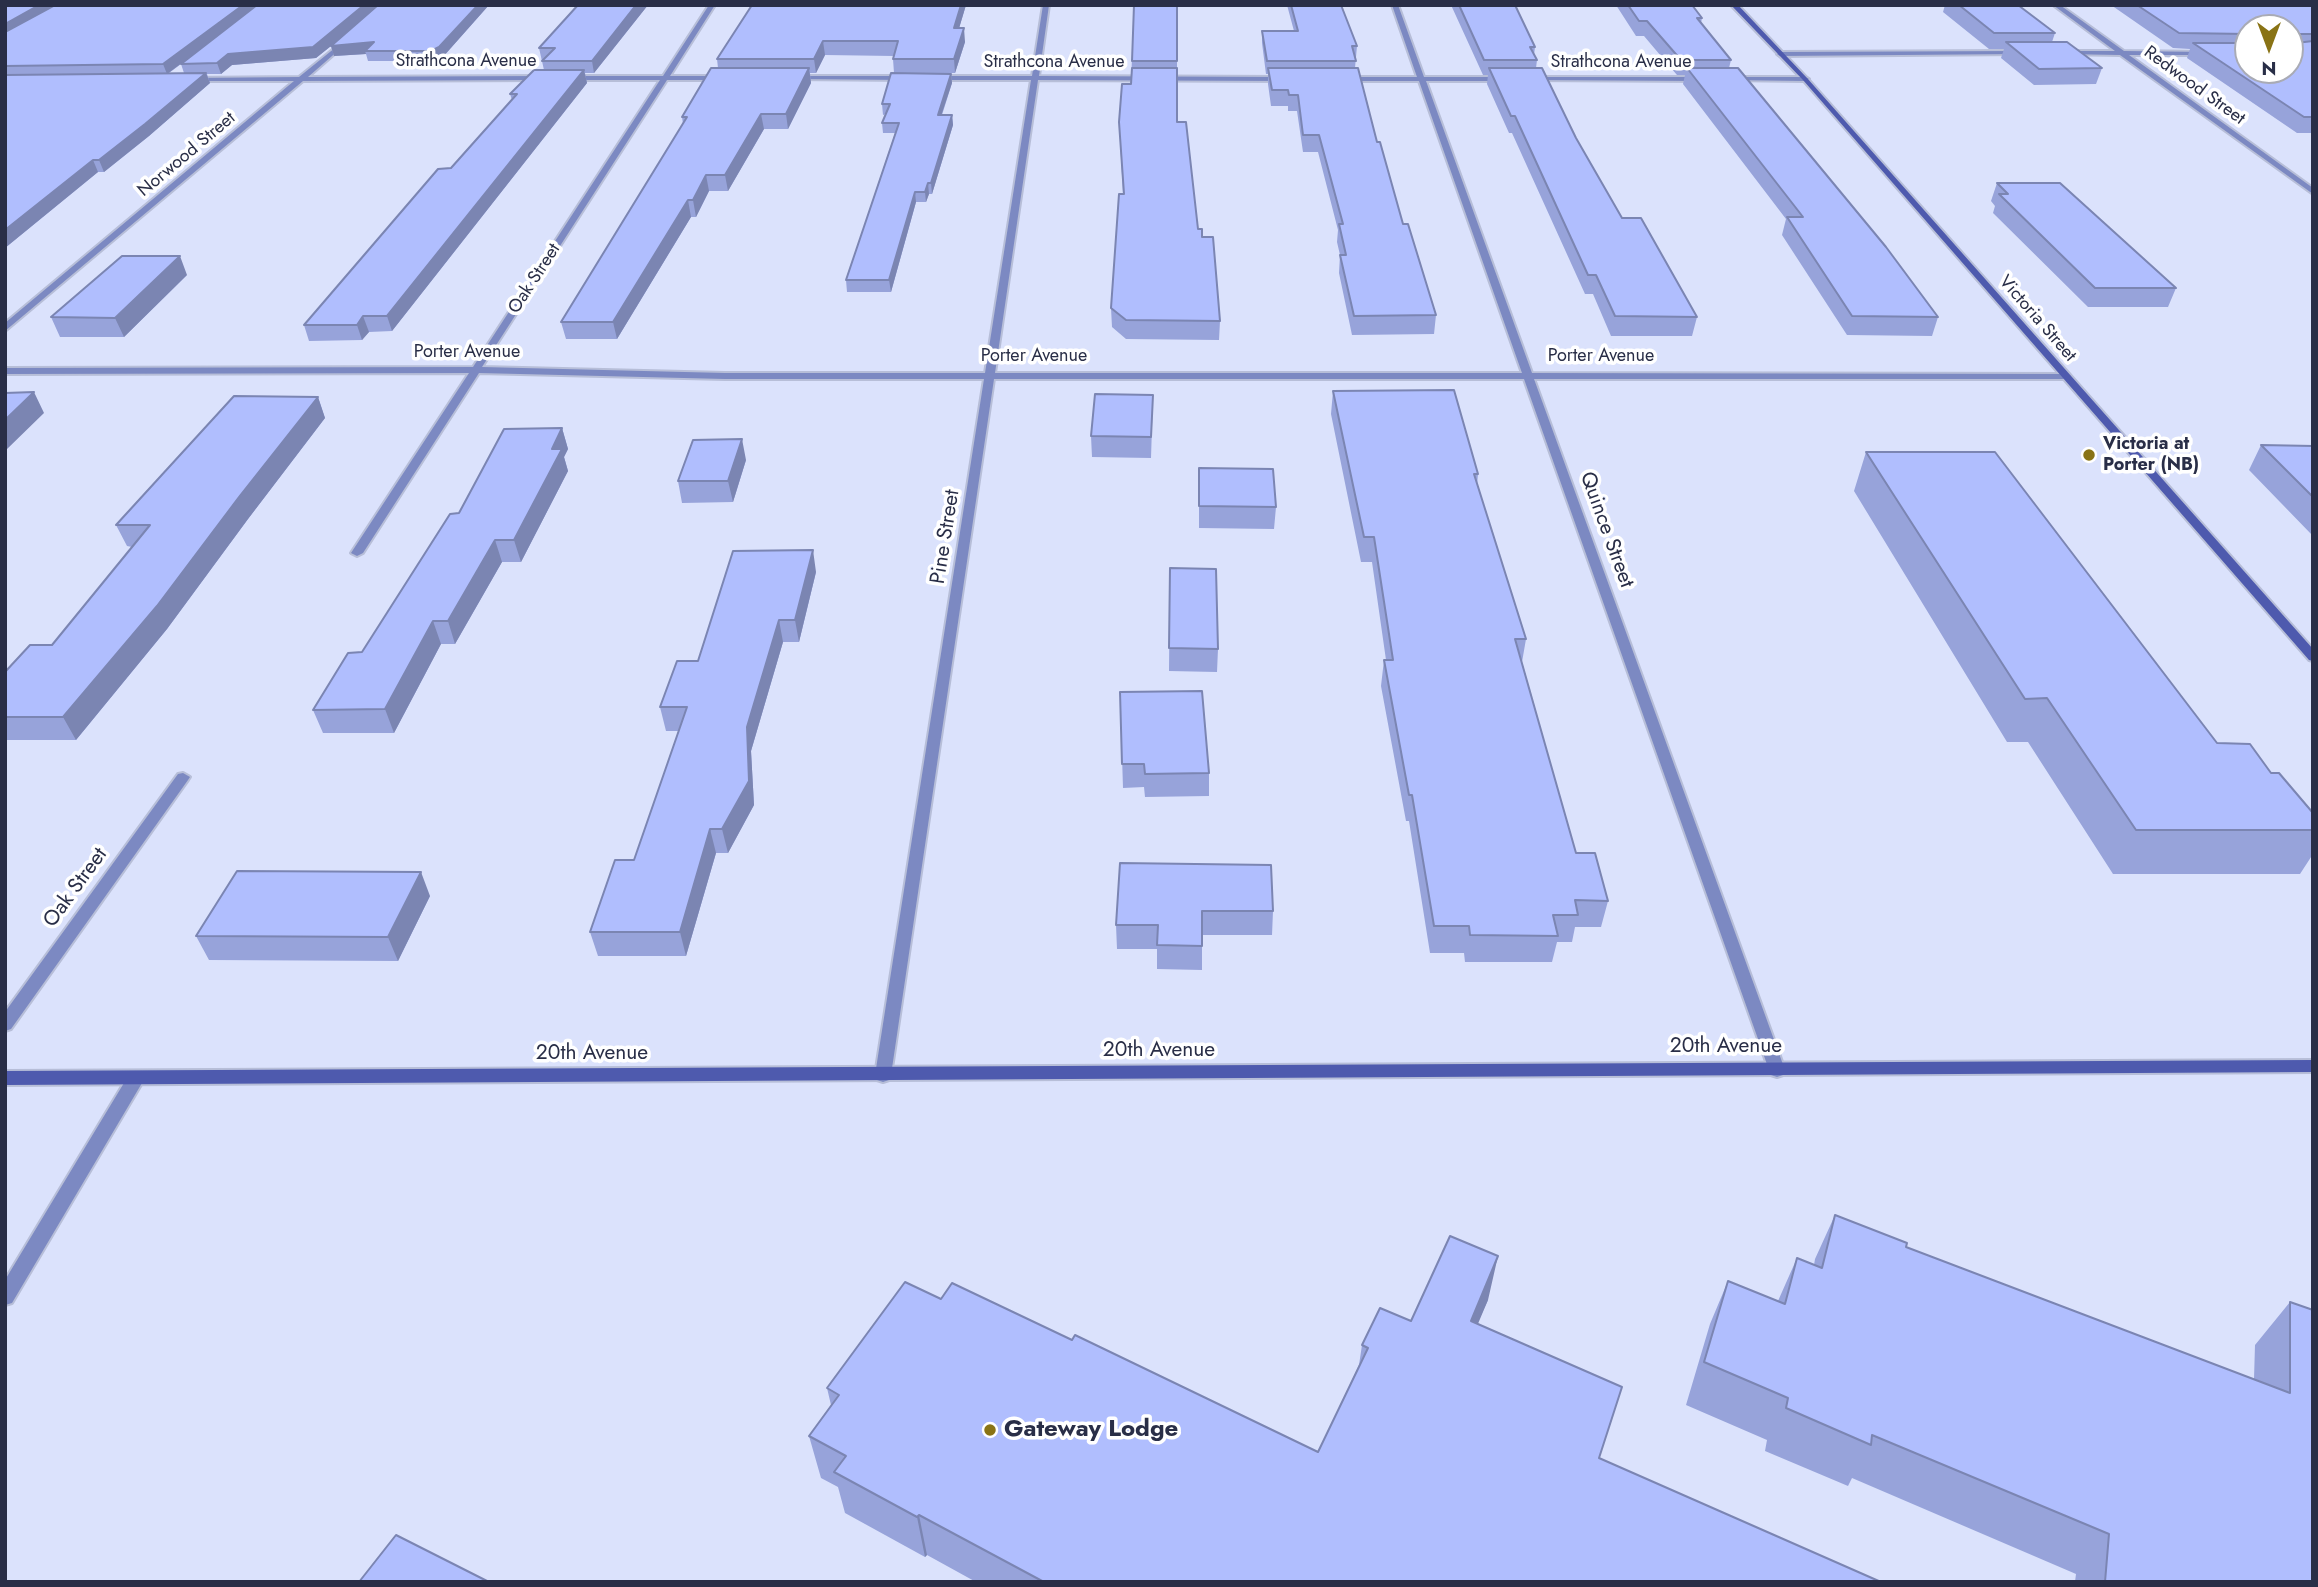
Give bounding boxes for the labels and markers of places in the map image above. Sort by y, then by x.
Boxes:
place label: Victoria at Porter (NB) [2103,434,2199,476]
marker: Victoria at Porter (NB) [2081,447,2097,463]
place label: Gateway Lodge [1004,1416,1178,1444]
marker: Gateway Lodge [982,1422,998,1438]

